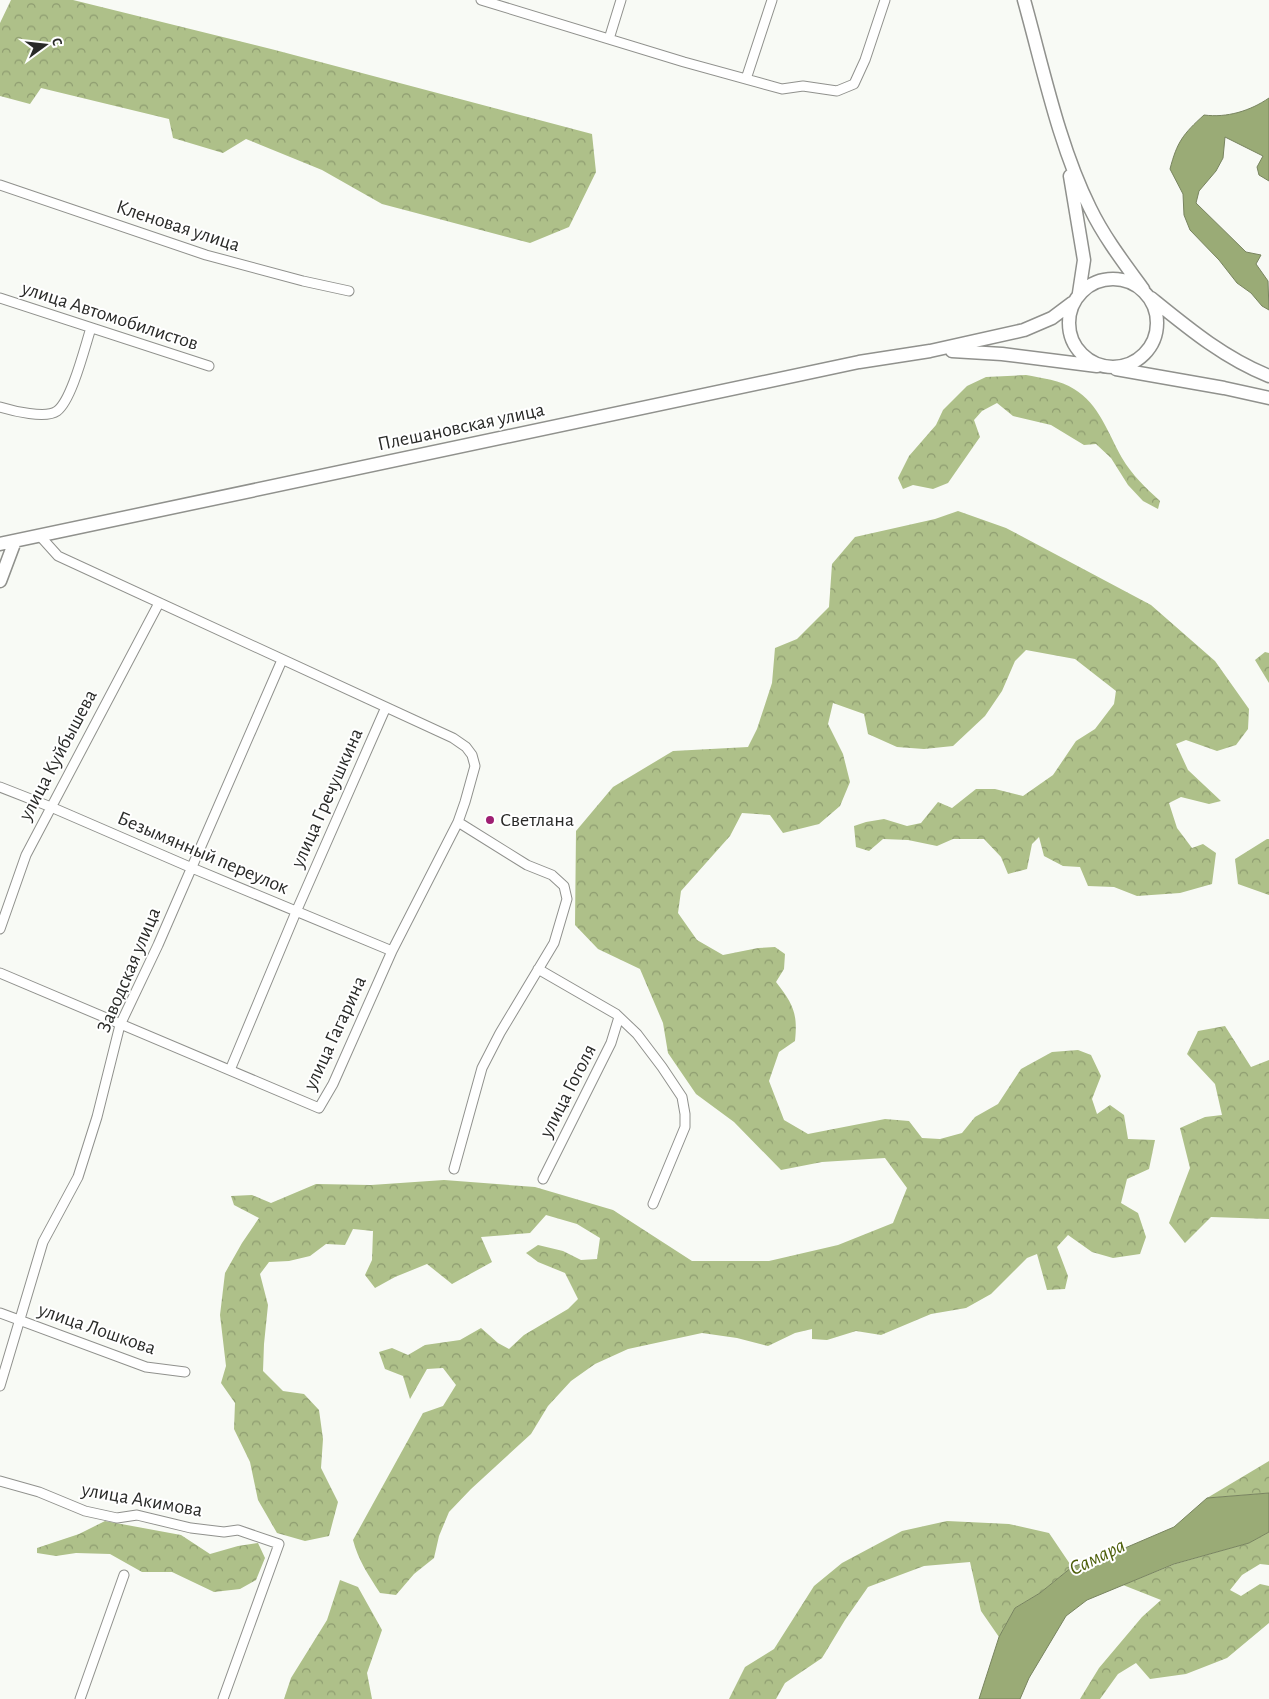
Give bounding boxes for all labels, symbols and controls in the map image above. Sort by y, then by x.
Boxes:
north arrow [20,20,70,70]
text: С [49,36,64,48]
street label: Кленовая улица [114,197,242,255]
street label: улица Автомобилистов [18,278,201,354]
street label: Плешановская улица [376,400,546,454]
street label: улица Куйбышева [15,686,101,824]
street label: улица Гречушкина [287,725,367,872]
street label: Безымянный переулок [114,808,292,898]
place label: Светлана [500,810,574,830]
marker: Светлана [484,814,496,826]
street label: Заводская улица [94,904,164,1036]
street label: улица Гагарина [300,973,370,1094]
street label: улица Гоголя [536,1041,600,1142]
street label: улица Лошкова [35,1299,158,1358]
street label: улица Акимова [79,1479,204,1520]
water label: Самара [1066,1535,1129,1580]

